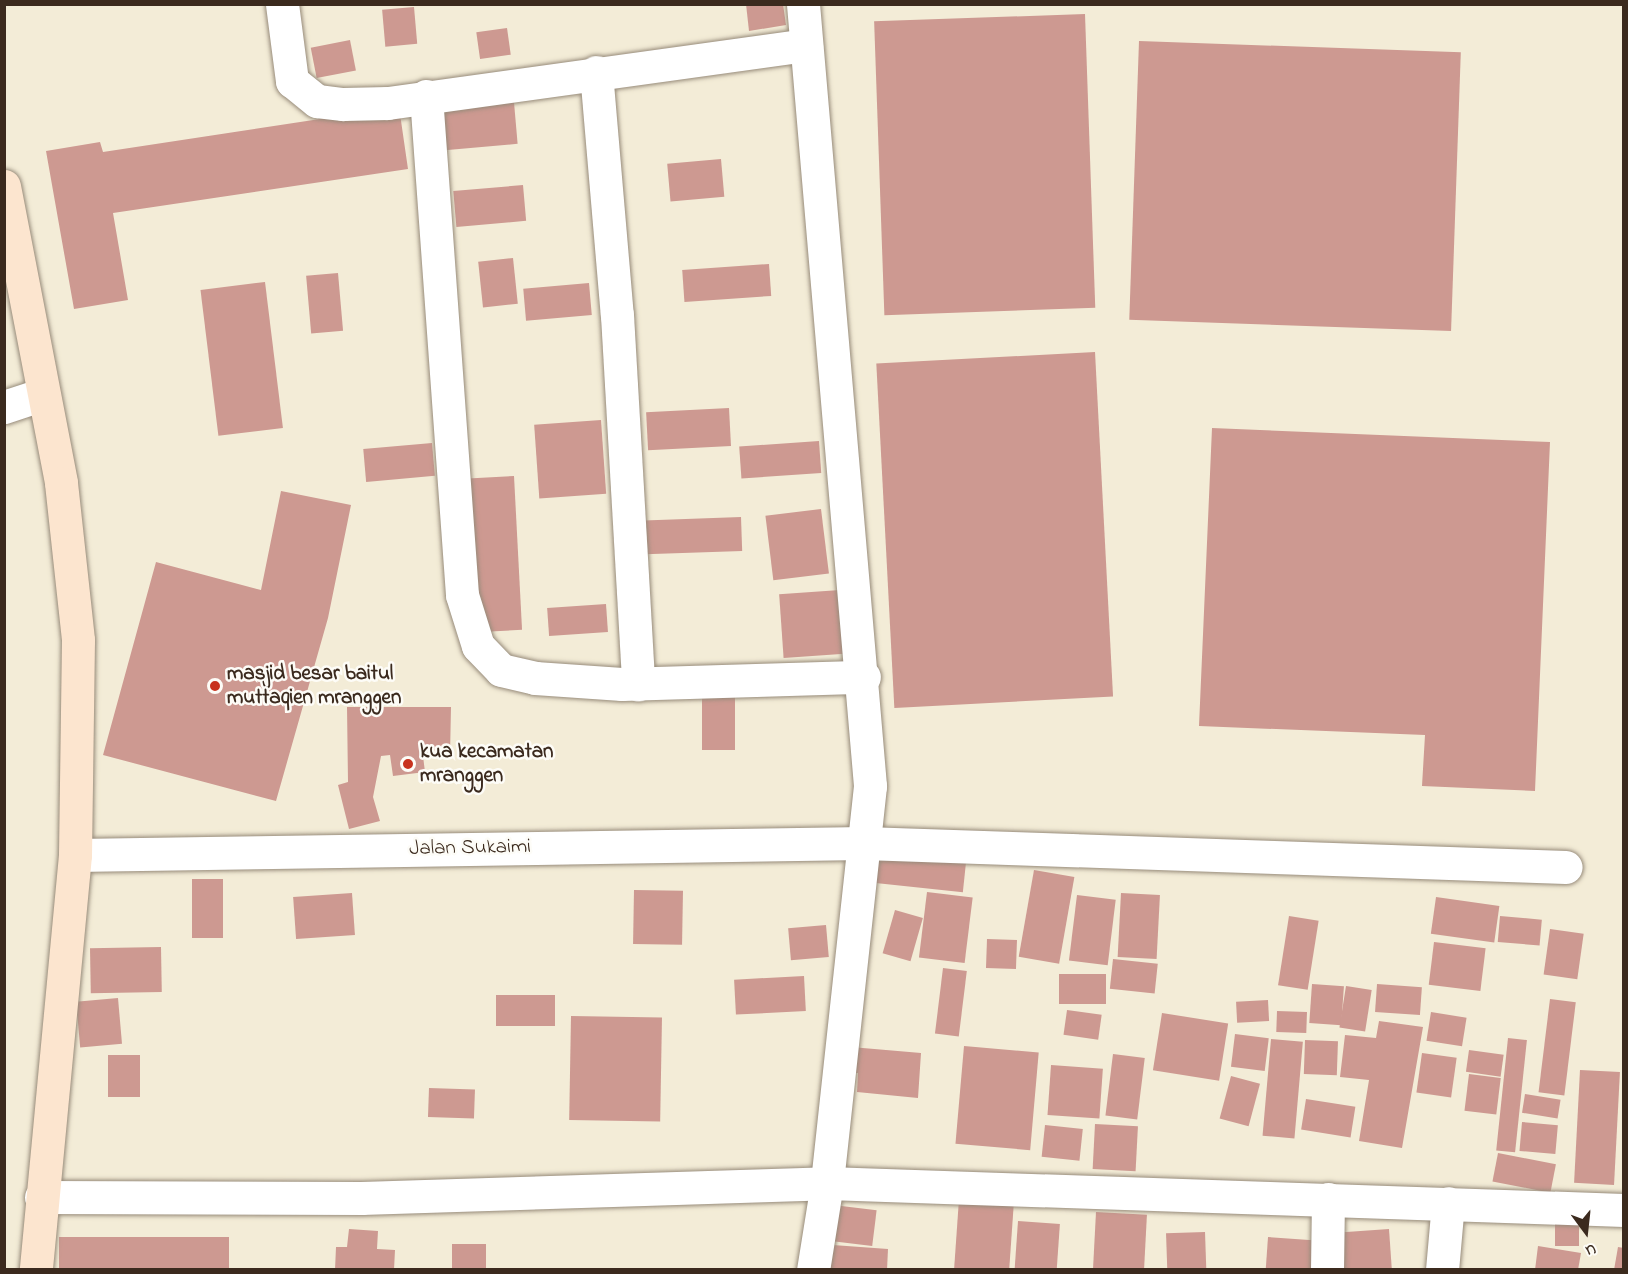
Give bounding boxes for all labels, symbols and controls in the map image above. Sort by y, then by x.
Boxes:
place label: masjid besar baitul muttaqien mranggen [227,661,401,711]
marker: masjid besar baitul muttaqien mranggen [208,679,222,693]
place label: kua kecamatan mranggen [420,739,553,789]
marker: kua kecamatan mranggen [401,757,415,771]
street label: Jalan Sukaimi [409,834,531,862]
north arrow [1556,1202,1616,1262]
text: U [1583,1236,1599,1262]

